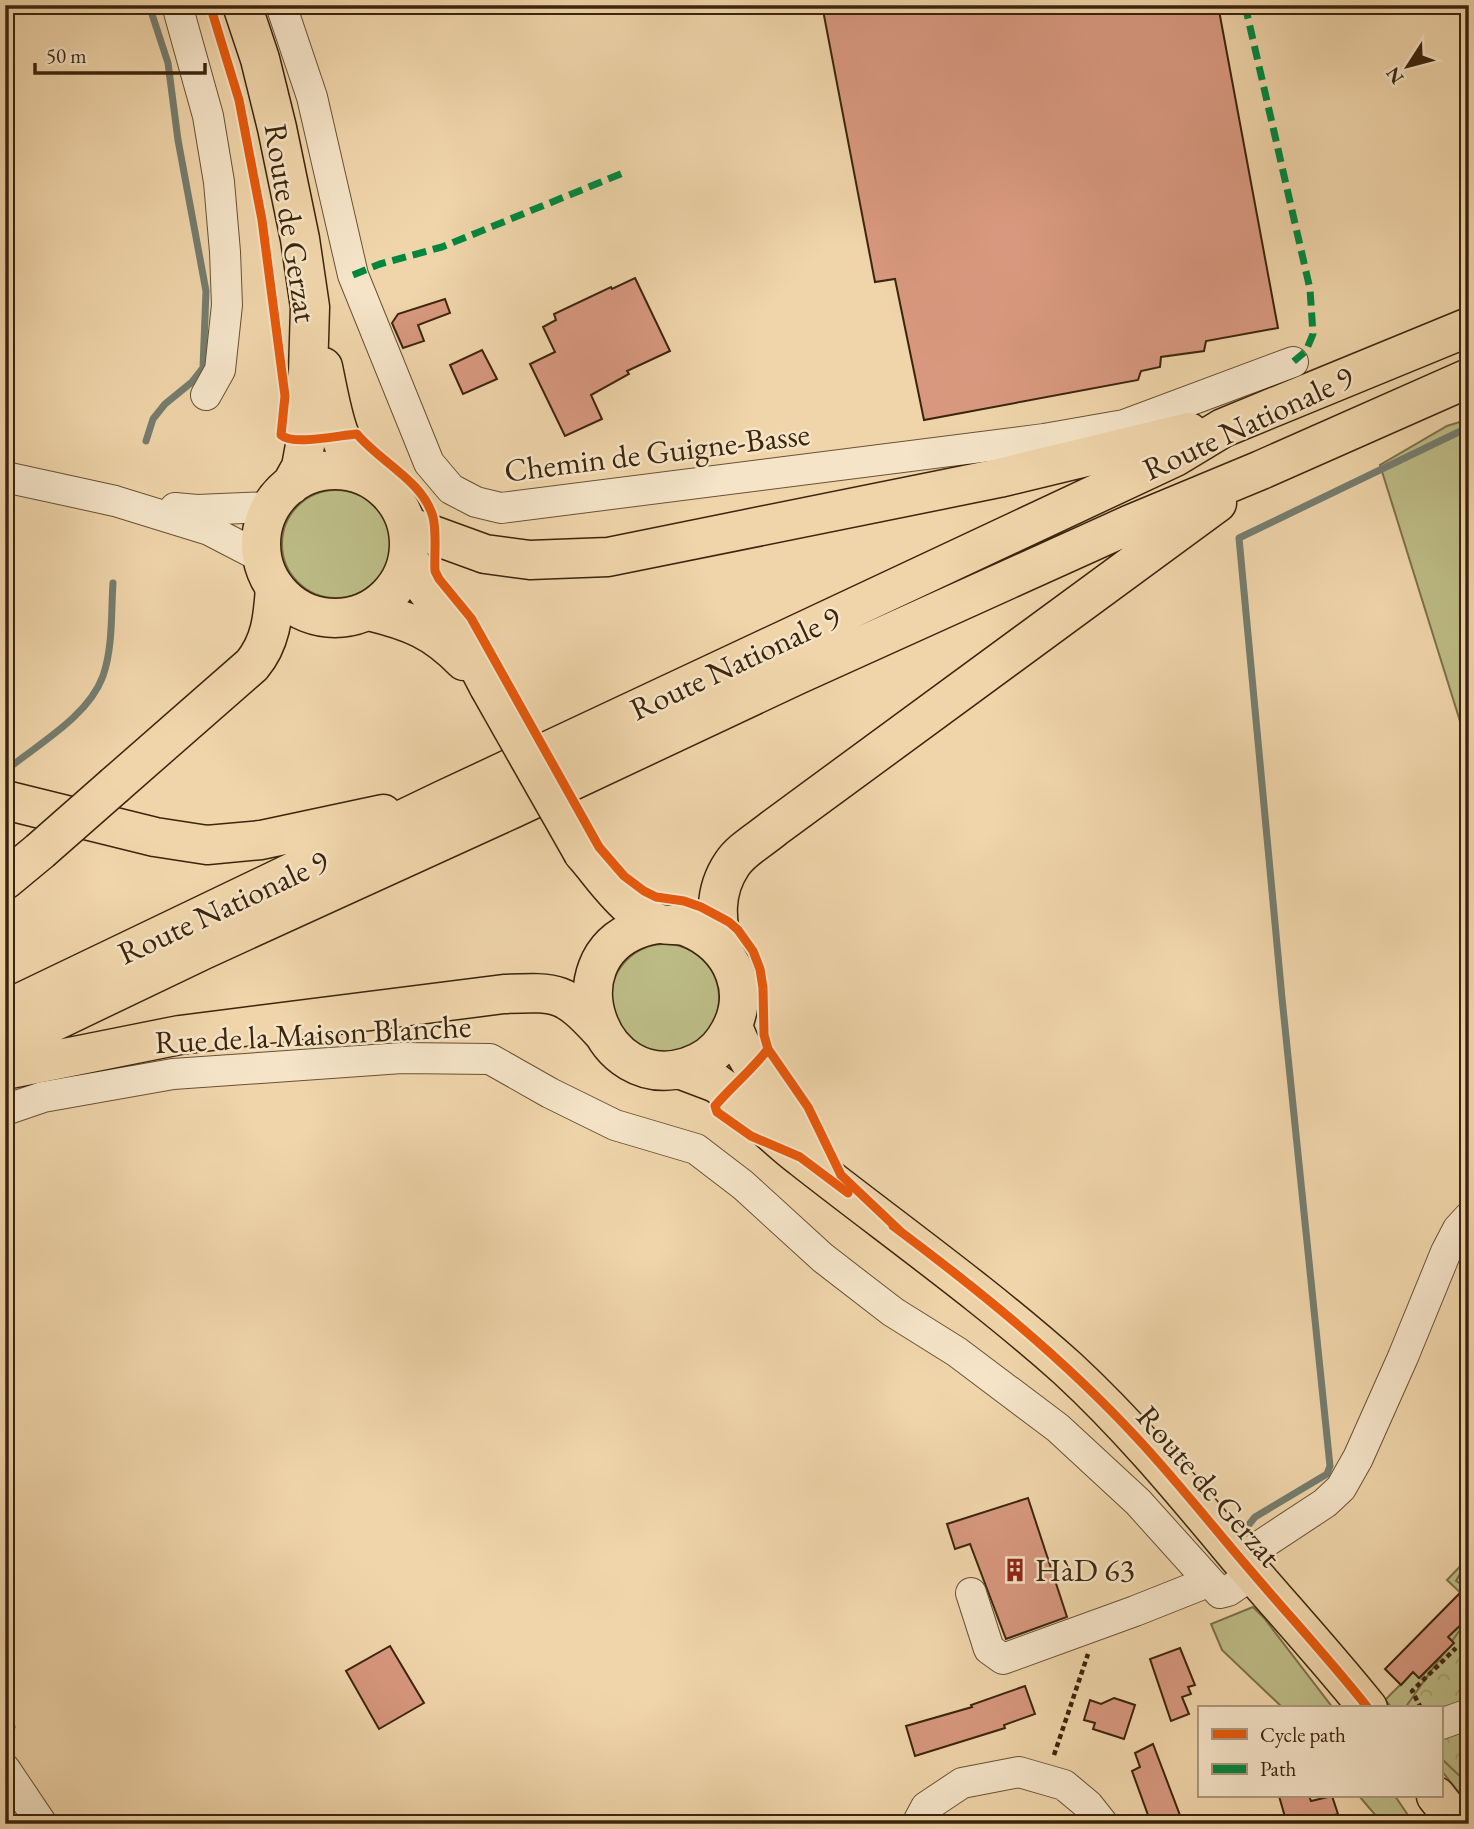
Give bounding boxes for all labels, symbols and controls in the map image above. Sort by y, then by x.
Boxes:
scale bar [35,32,205,76]
north arrow [1372,32,1442,102]
text: 50 m [46,42,87,69]
text: N [1380,62,1409,89]
street label: Route de Gerzat [255,120,327,326]
street label: Route Nationale 9 [1136,356,1360,490]
street label: Chemin de Guigne-Basse [502,412,812,492]
street label: Route Nationale 9 [623,596,847,730]
street label: Route Nationale 9 [111,840,335,974]
street label: Rue de la Maison Blanche [154,1005,472,1063]
street label: Route de Gerzat [1127,1396,1291,1576]
place label: HàD 63 [1035,1549,1135,1591]
building icon: HàD 63 [1001,1556,1029,1584]
legend [1198,1706,1442,1798]
text: Cycle path [1260,1721,1346,1748]
text: Path [1260,1755,1297,1782]

